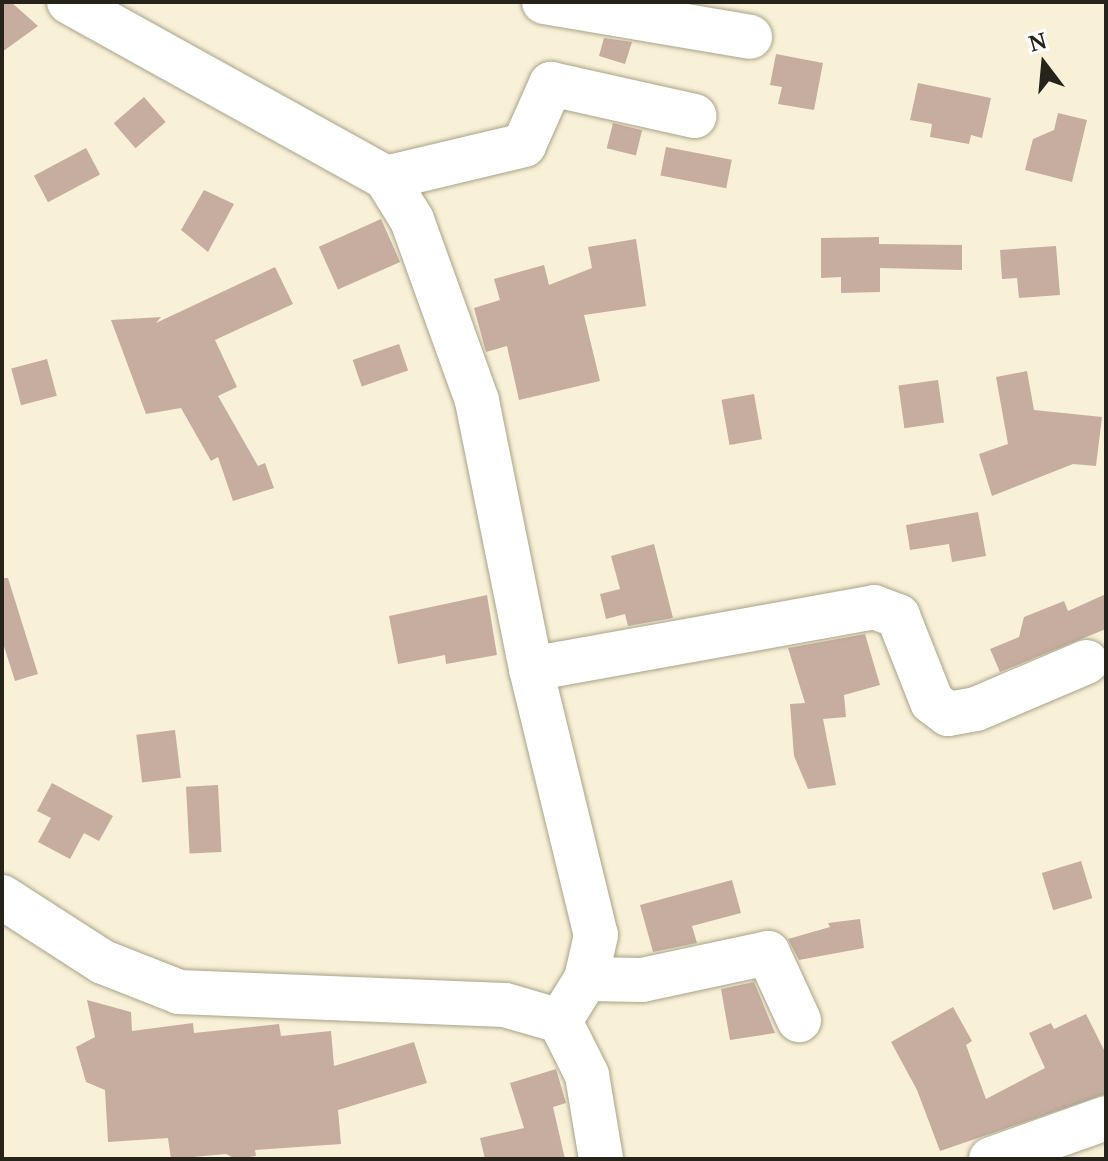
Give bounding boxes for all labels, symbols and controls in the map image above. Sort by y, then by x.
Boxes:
north arrow [1004,24,1084,104]
text: N [1025,24,1050,58]

